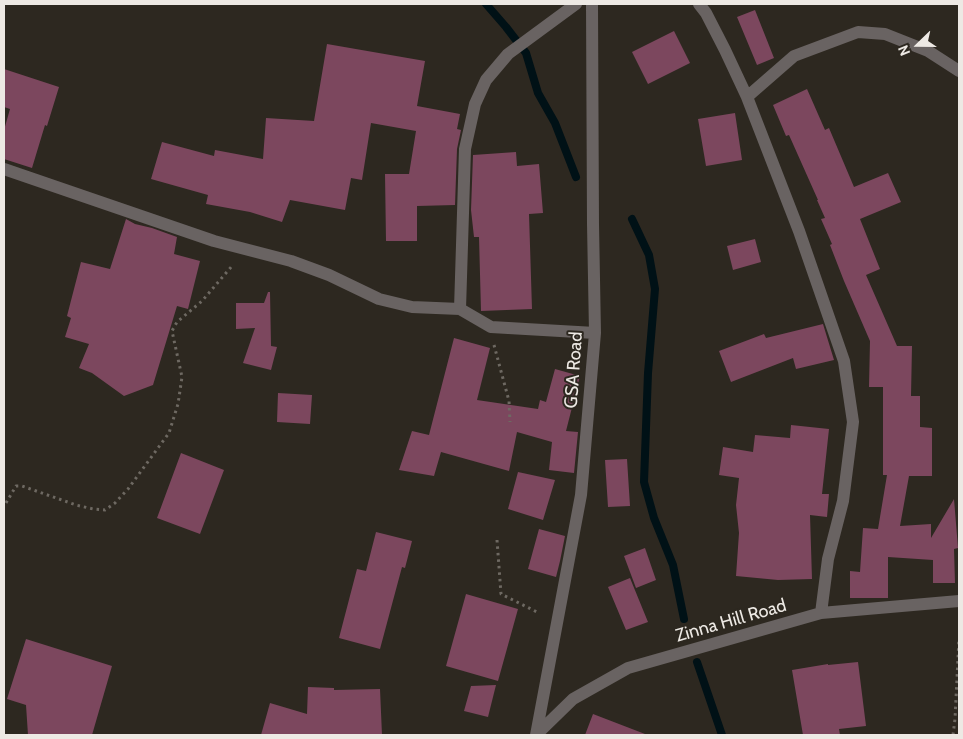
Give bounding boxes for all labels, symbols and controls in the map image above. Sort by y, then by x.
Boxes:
north arrow [893,20,943,70]
text: N [894,43,914,59]
street label: GSA Road [561,331,587,409]
street label: Zinna Hill Road [673,595,789,647]

